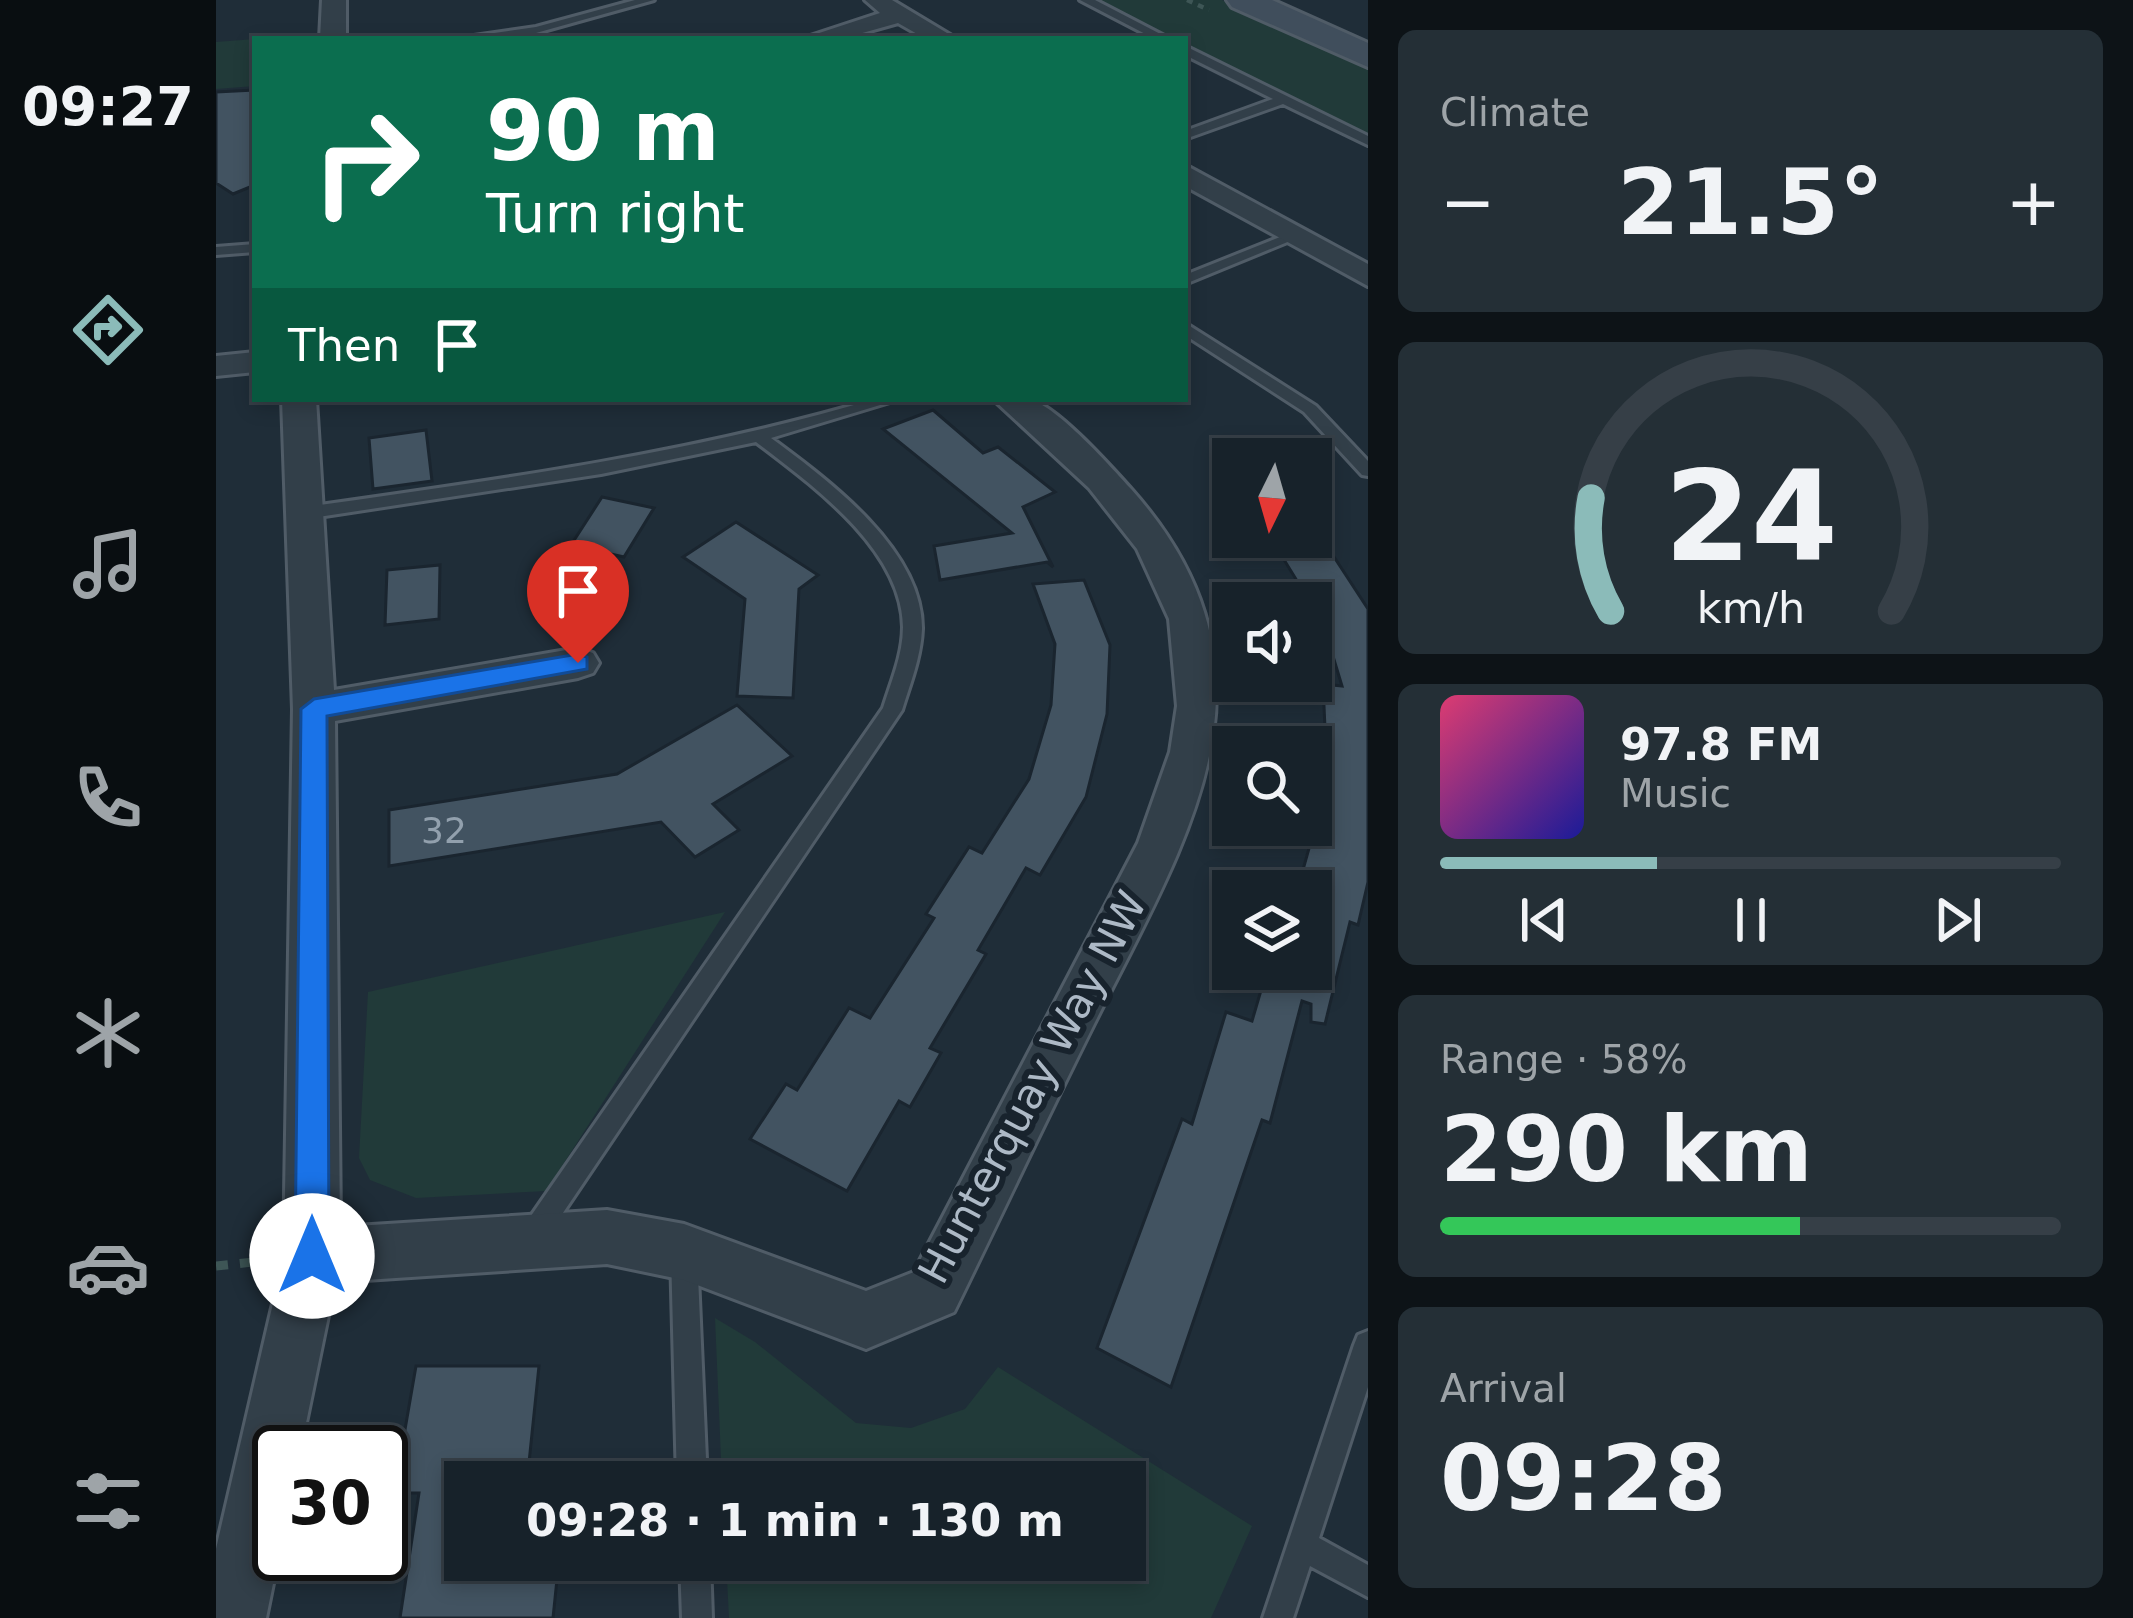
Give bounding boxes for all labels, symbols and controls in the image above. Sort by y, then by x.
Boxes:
text: 09:27 [22,75,194,138]
text: 90 m [486,82,720,180]
icon: right [288,84,444,240]
text: Climate [1440,90,1590,135]
text: 21.5° [1617,150,1884,255]
text: − [1440,164,1495,241]
text: + [2006,164,2061,241]
text: Turn right [486,182,745,245]
icon: directions [66,288,150,372]
icon: arrive [424,312,490,378]
text: Then [288,319,400,372]
north arrow [1212,438,1332,558]
map controls [1212,438,1332,990]
text: 24 [1664,444,1837,589]
icon: music [66,522,150,606]
pin [527,540,629,663]
icon: arrive [545,558,611,624]
button: sound [1212,582,1332,702]
text: km/h [1696,582,1805,632]
text: 97.8 FM [1620,718,1822,771]
button: search [1212,726,1332,846]
icon: phone [66,756,150,840]
text: Music [1620,771,1731,816]
house number: 32 [421,810,467,851]
button: layers [1212,870,1332,990]
street label: Hunterquay Way NW [908,883,1157,1291]
icon: previous [1511,887,1577,953]
icon: pause [1718,887,1784,953]
icon: next [1925,887,1991,953]
icon: climate [66,991,150,1075]
text: Range · 58% [1440,1037,1687,1082]
text: 290 km [1440,1097,1813,1202]
position arrow [249,1193,375,1319]
icon: car [66,1225,150,1309]
text: Arrival [1440,1366,1567,1411]
speed limit sign: 30 [252,1425,408,1581]
text: 09:28 [1440,1426,1726,1531]
icon: filters [66,1459,150,1543]
text: 09:28 · 1 min · 130 m [526,1494,1064,1547]

